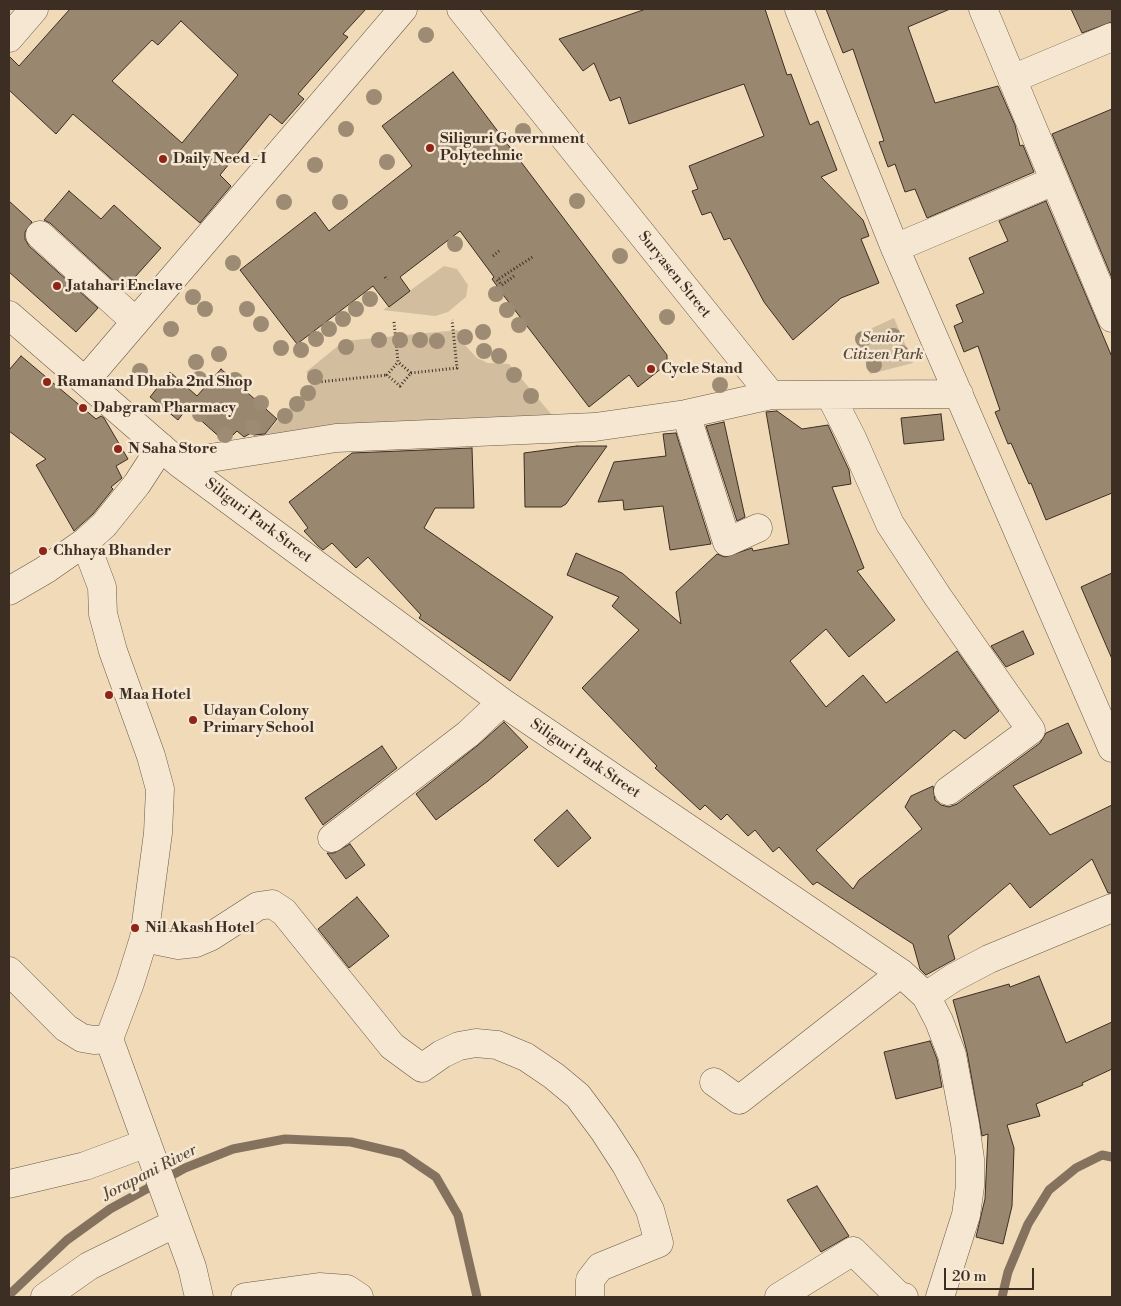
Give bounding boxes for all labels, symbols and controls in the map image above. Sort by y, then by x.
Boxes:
place label: Siliguri Government Polytechnic [440,130,584,165]
marker: Siliguri Government Polytechnic [424,142,436,154]
place label: Daily Need - I [173,150,266,168]
marker: Daily Need - I [157,153,169,165]
street label: Suryasen Street [634,228,714,322]
place label: Jatahari Enclave [67,277,183,295]
marker: Jatahari Enclave [51,280,63,292]
park label: Senior Citizen Park [843,329,923,364]
place label: Cycle Stand [661,360,743,378]
marker: Cycle Stand [645,363,657,375]
place label: Ramanand Dhaba 2nd Shop [57,373,253,391]
marker: Ramanand Dhaba 2nd Shop [41,376,53,388]
place label: Dabgram Pharmacy [93,399,236,417]
marker: Dabgram Pharmacy [77,402,89,414]
place label: N Saha Store [128,440,217,458]
marker: N Saha Store [112,443,124,455]
street label: Siliguri Park Street [201,475,315,567]
place label: Chhaya Bhander [53,542,171,560]
marker: Chhaya Bhander [37,545,49,557]
place label: Maa Hotel [119,686,191,704]
marker: Maa Hotel [103,689,115,701]
place label: Udayan Colony Primary School [203,702,314,737]
marker: Udayan Colony Primary School [187,714,199,726]
street label: Siliguri Park Street [526,715,644,803]
place label: Nil Akash Hotel [145,919,255,937]
marker: Nil Akash Hotel [129,922,141,934]
water label: Jorapani River [100,1141,200,1205]
scale bar [946,1258,1036,1290]
text: 20 m [952,1267,987,1286]

